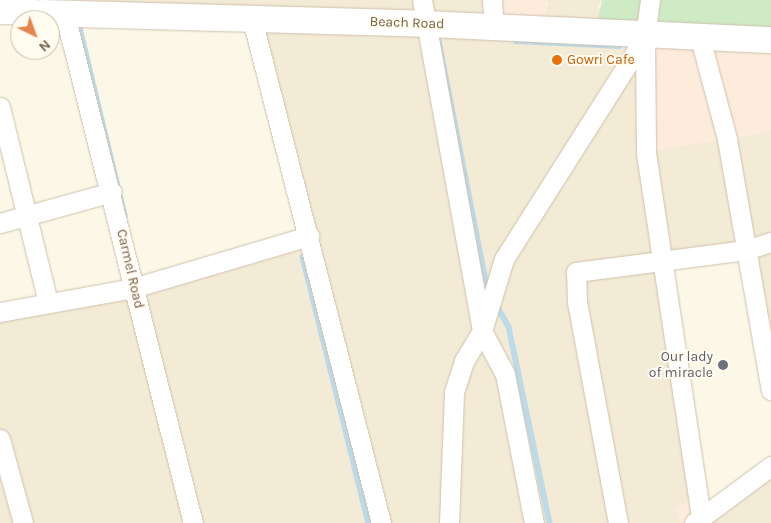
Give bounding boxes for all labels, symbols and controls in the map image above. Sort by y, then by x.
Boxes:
north arrow [10,10,60,60]
street label: Beach Road [369,13,445,33]
text: N [35,36,54,55]
place label: Gowri Cafe [567,52,635,68]
marker: Gowri Cafe [551,54,563,66]
street label: Carmel Road [113,228,147,310]
place label: Our lady of miracle [649,349,713,382]
marker: Our lady of miracle [717,359,729,371]

